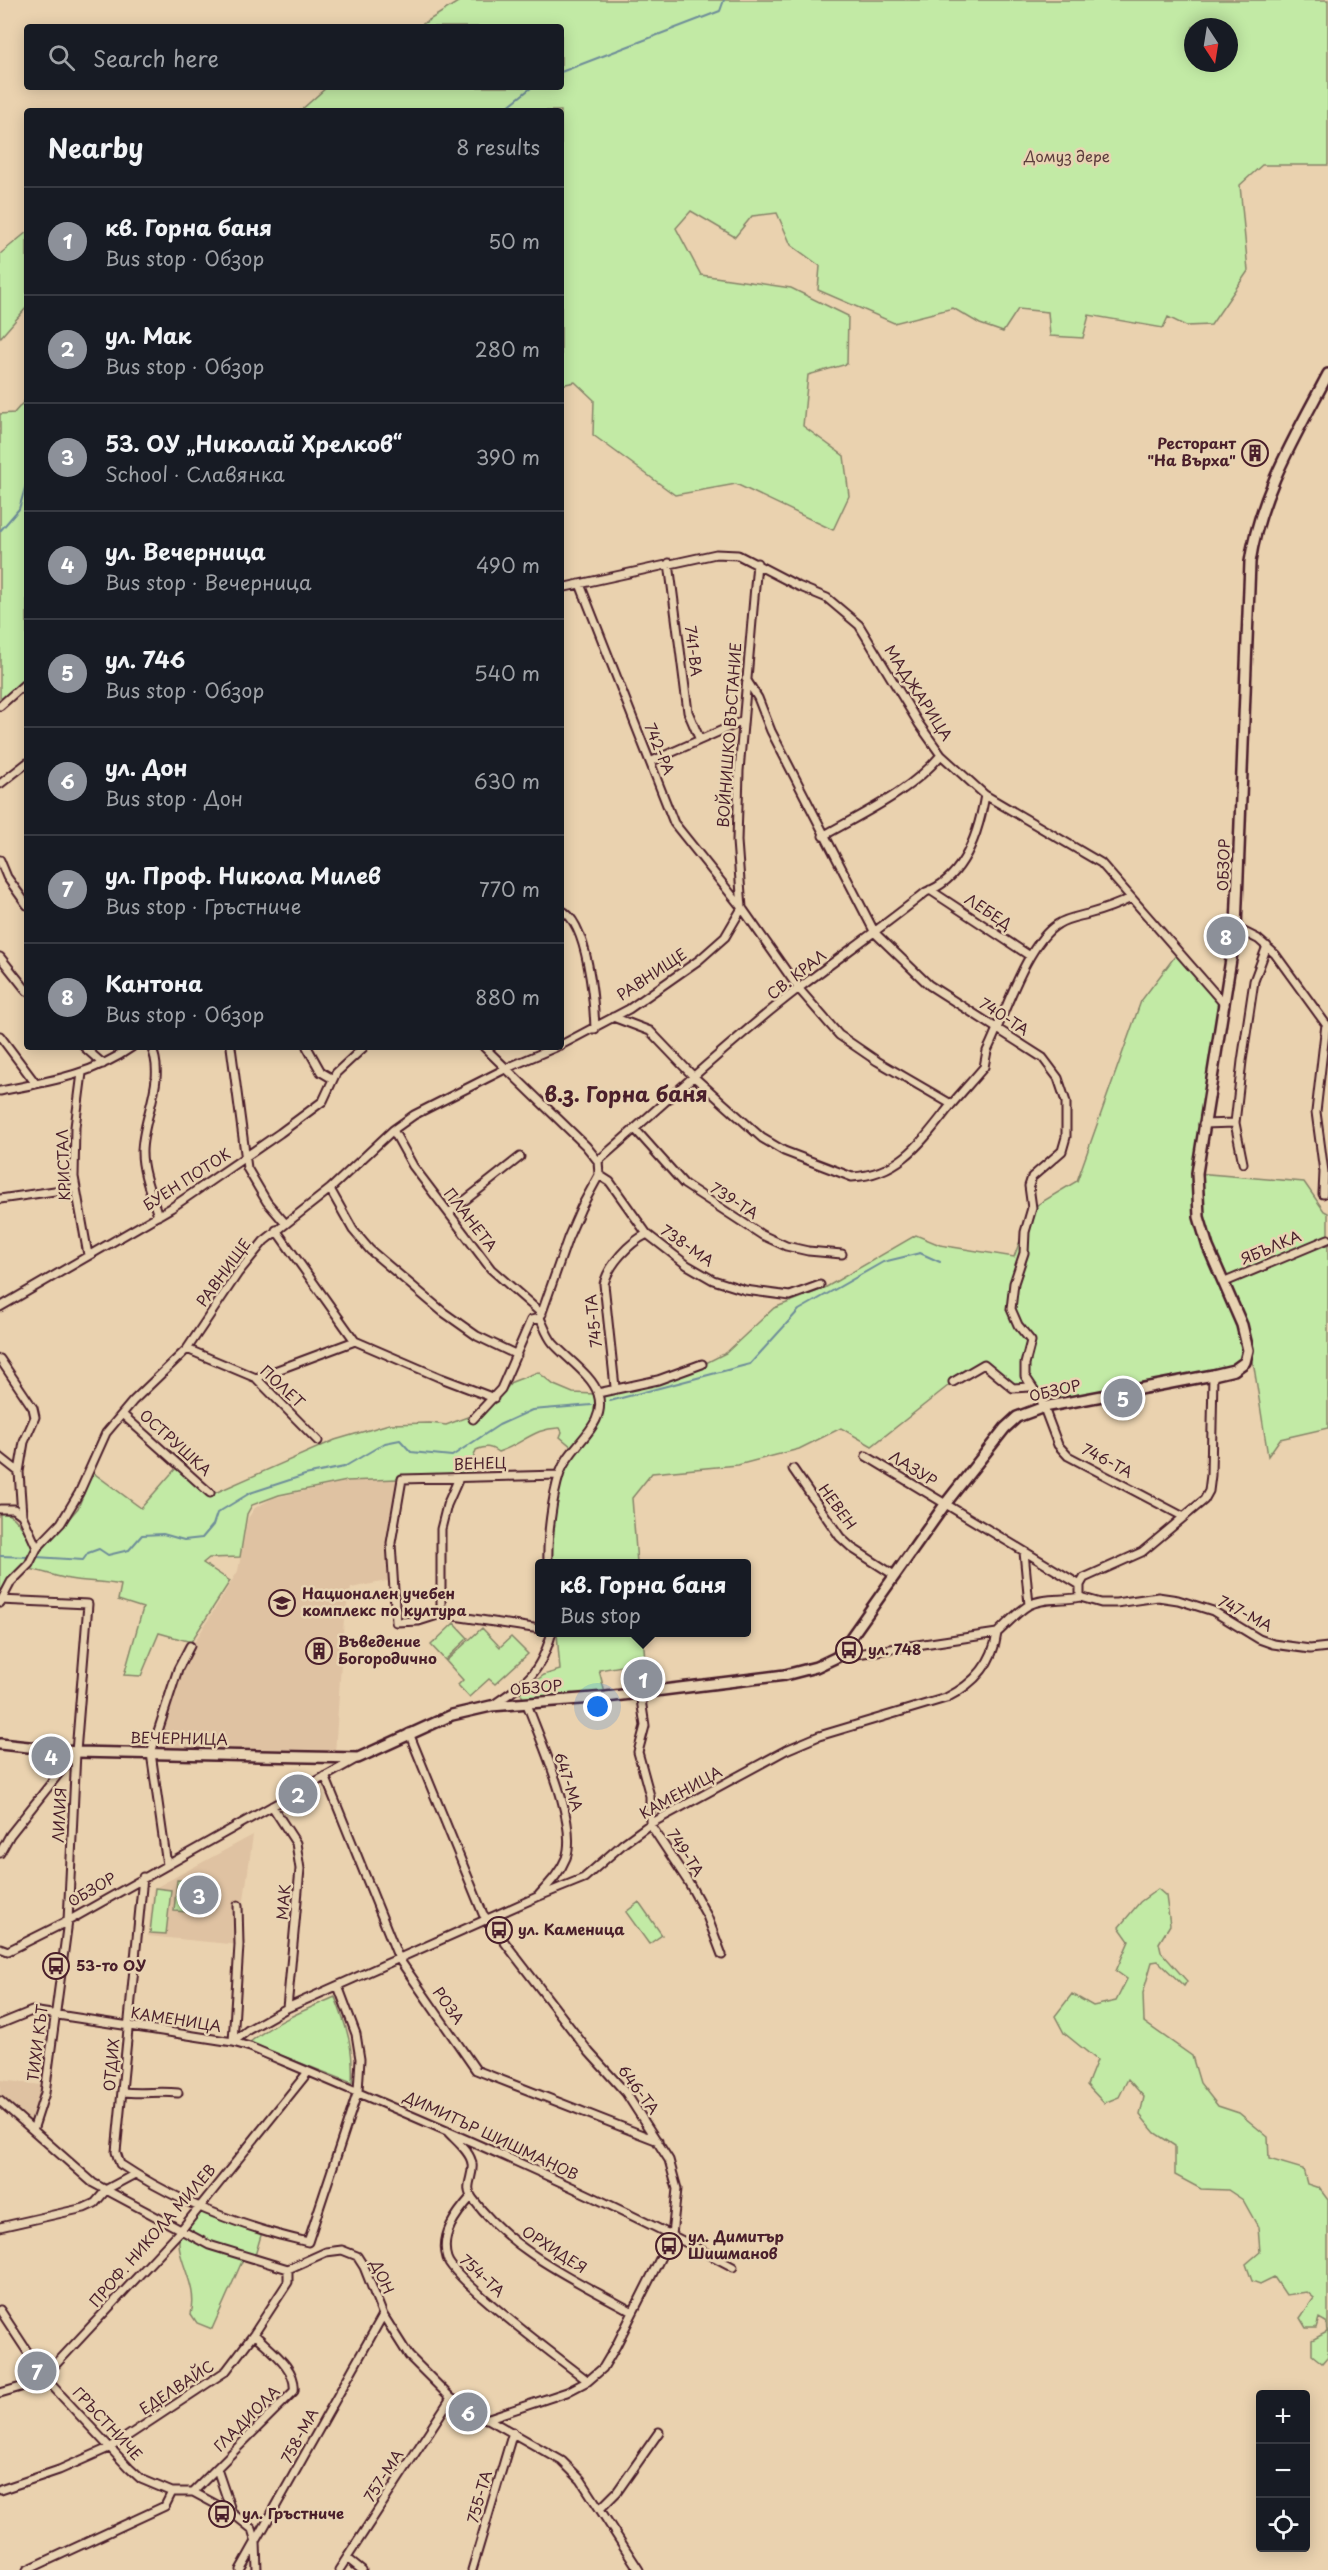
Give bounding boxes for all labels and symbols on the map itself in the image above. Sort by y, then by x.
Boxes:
north arrow [1184,18,1238,72]
park label: Домуз дере [1023,144,1110,167]
place label: Ресторант "На Върха" [1147,431,1236,471]
building icon: Ресторант "На Върха" [1240,438,1270,468]
street label: 741-ВА [680,624,709,678]
street label: МАДЖАРИЦА [880,640,959,745]
street label: ВОЙНИШКО ВЪСТАНИЕ [711,641,746,828]
street label: 742-РА [640,719,681,778]
street label: ОБЗОР [1210,838,1235,892]
street label: ЛЕБЕД [961,887,1017,935]
pin: 8 [1206,914,1246,958]
street label: РАВНИЩЕ [612,942,691,1006]
street label: СВ. КРАЛ [762,943,831,1004]
street label: 740-ТА [975,991,1034,1040]
district label: в.з. Горна баня [544,1077,708,1109]
street label: КРИСТАЛ [50,1129,75,1201]
street label: БУЕН ПОТОК [138,1142,235,1216]
street label: 739-ТА [706,1176,763,1224]
street label: ПЛАНЕТА [439,1182,503,1256]
street label: 738-МА [657,1218,719,1271]
street label: ЯБЪЛКА [1237,1224,1304,1270]
street label: РАВНИЩЕ [190,1233,256,1311]
street label: 745-ТА [578,1293,607,1349]
street label: ПОЛЕТ [256,1359,311,1413]
street label: ОБЗОР [1026,1372,1083,1407]
pin: 5 [1104,1376,1142,1420]
street label: ОСТРУШКА [135,1403,217,1481]
street label: 746-ТА [1078,1437,1137,1483]
street label: ЛАЗУР [885,1444,942,1492]
street label: ВЕНЕЦ [453,1450,507,1475]
street label: НЕВЕН [814,1478,863,1534]
place label: Национален учебен комплекс по култура [302,1581,467,1621]
school or university icon: Национален учебен комплекс по култура [267,1588,297,1618]
street label: 747-МА [1214,1589,1277,1637]
place label: Въведение Богородично [338,1629,437,1669]
bus stop icon: ул. 748 [834,1635,864,1665]
building icon: Въведение Богородично [304,1636,334,1666]
place label: ул. 748 [868,1637,921,1660]
pin: 1 [624,1656,662,1702]
street label: ОБЗОР [509,1673,563,1700]
your location [583,1692,612,1721]
street label: ВЕЧЕРНИЦА [130,1725,228,1750]
pin: 4 [32,1734,70,1778]
street label: 647-МА [549,1749,590,1814]
street label: КАМЕНИЦА [635,1759,726,1824]
pin: 2 [278,1772,318,1816]
street label: ЛИЛИЯ [46,1787,71,1843]
street label: 749-ТА [662,1824,710,1881]
street label: ОБЗОР [63,1865,120,1912]
pin: 3 [180,1872,218,1918]
street label: МАК [269,1883,296,1921]
bus stop icon: ул. Каменица [484,1915,514,1945]
place label: ул. Каменица [518,1917,625,1940]
bus stop icon: 53-то ОУ [41,1951,71,1981]
place label: 53-то ОУ [76,1953,146,1976]
street label: РОЗА [428,1982,470,2029]
street label: КАМЕНИЦА [129,2000,223,2037]
street label: ТИХИ КЪТ [20,2002,53,2083]
street label: ОТДИХ [97,2037,124,2092]
street label: 646-ТА [613,2059,665,2119]
street label: ДИМИТЪР ШИШМАНОВ [400,2084,583,2185]
street label: ПРОФ. НИКОЛА МИЛЕВ [83,2158,221,2312]
street label: ОРХИДЕЯ [518,2219,592,2278]
place label: ул. Димитър Шишманов [688,2224,784,2264]
bus stop icon: ул. Димитър Шишманов [654,2231,684,2261]
street label: 754-ТА [455,2248,511,2302]
street label: ДОН [365,2255,401,2297]
pin: 7 [18,2348,57,2394]
street label: ЕДЕЛВАЙС [134,2354,218,2420]
street label: ГЛАДИОЛА [208,2380,284,2456]
street label: ГРЪСТНИЧЕ [68,2381,148,2465]
pin: 6 [448,2390,488,2434]
street label: 758-МА [274,2404,323,2467]
street label: 757-МА [357,2444,408,2506]
street label: 755-ТА [460,2468,497,2526]
bus stop icon: ул. Гръстниче [207,2499,237,2529]
place label: ул. Гръстниче [242,2501,344,2524]

